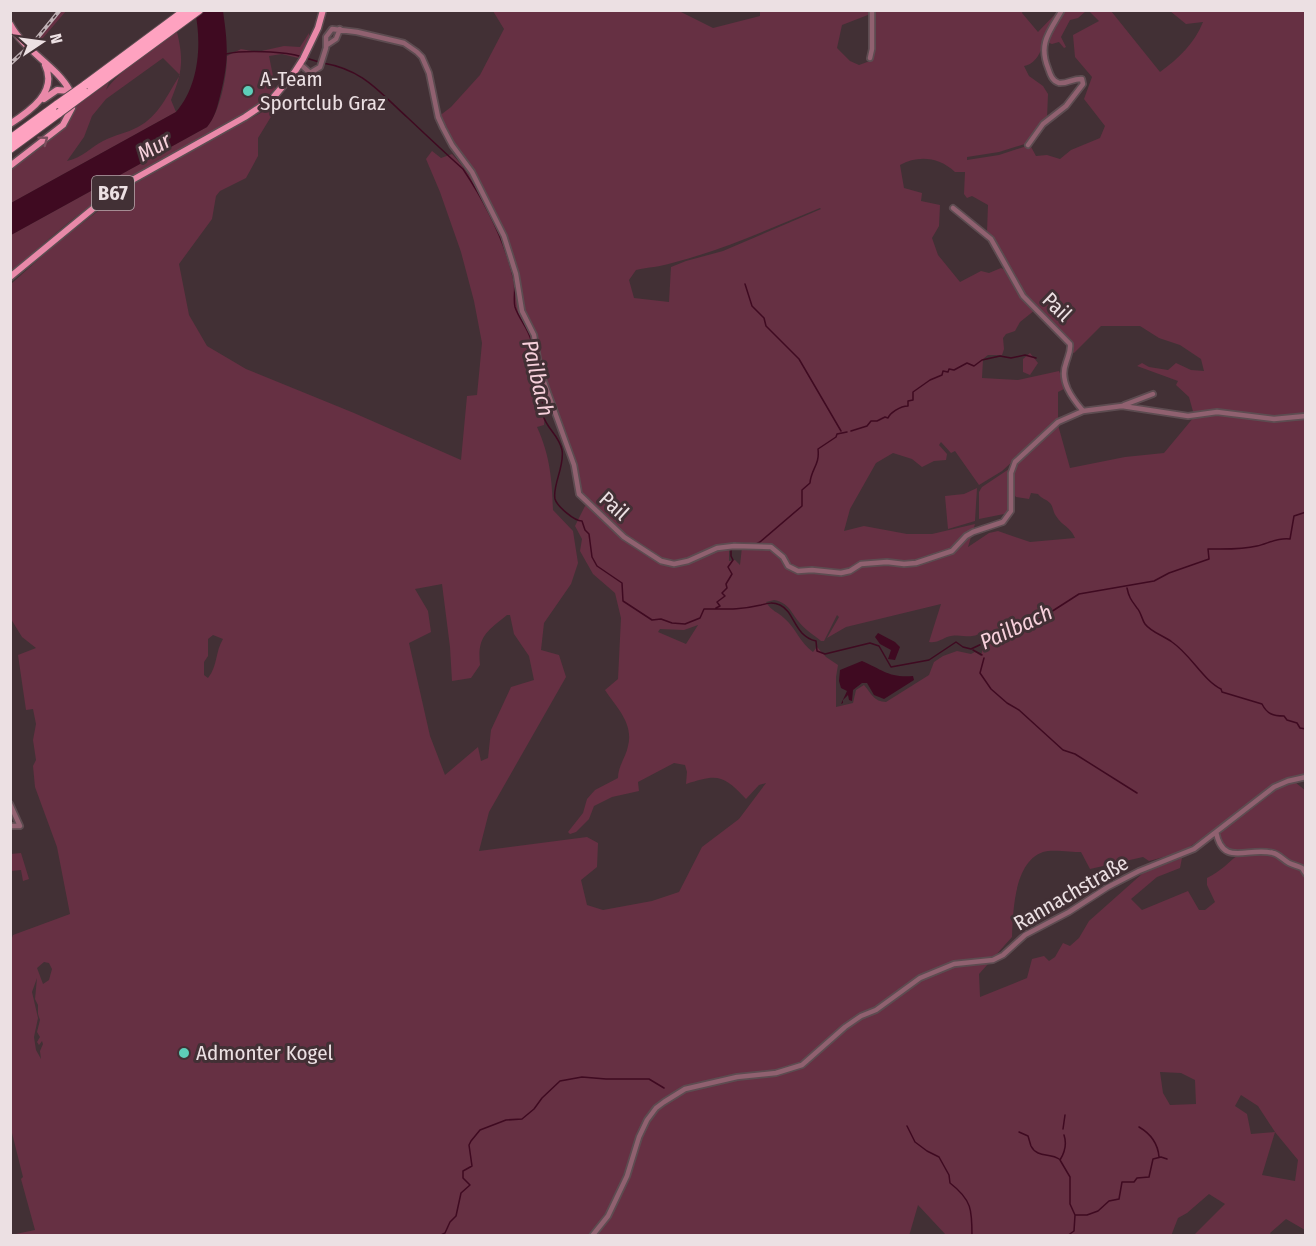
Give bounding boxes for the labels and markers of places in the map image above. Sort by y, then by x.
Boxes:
place label: A-Team Sportclub Graz [260,66,385,116]
marker: A-Team Sportclub Graz [241,84,255,98]
place label: Admonter Kogel [196,1040,334,1066]
marker: Admonter Kogel [177,1046,191,1060]

